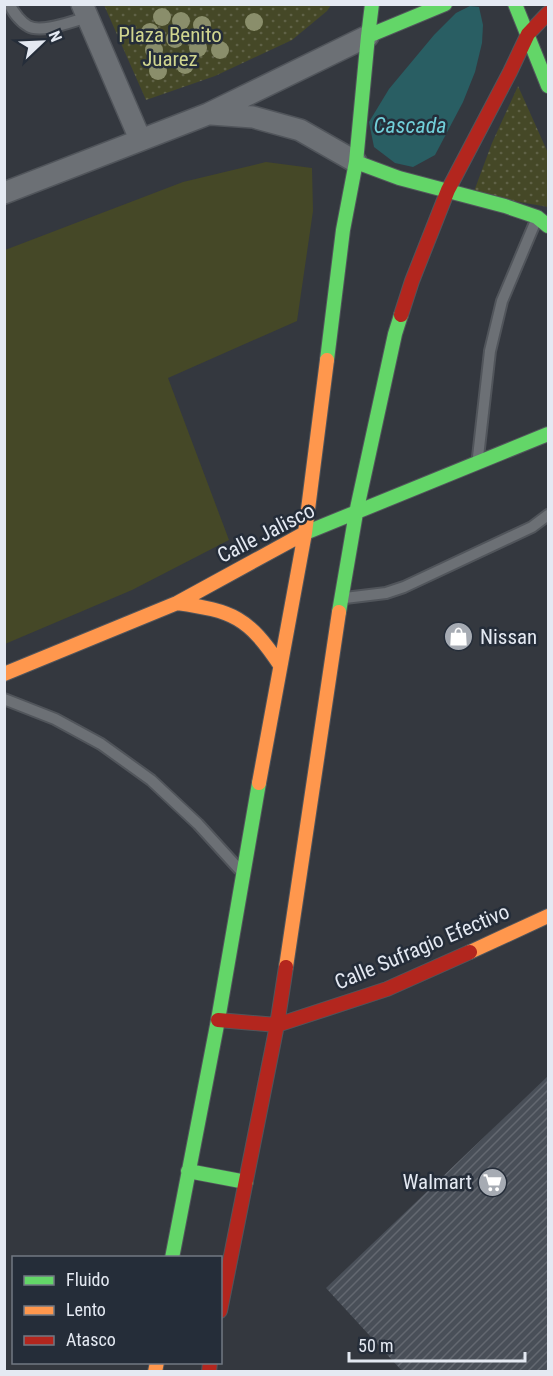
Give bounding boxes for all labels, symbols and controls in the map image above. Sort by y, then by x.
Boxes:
north arrow [12,12,72,72]
park label: Plaza Benito Juarez [118,23,222,71]
text: N [45,28,66,45]
water label: Cascada [374,113,446,138]
street label: Calle Jalisco [213,498,319,568]
shop icon: Nissan [443,621,475,653]
place label: Nissan [480,625,537,649]
street label: Calle Sufragio Efectivo [331,899,513,995]
supermarket icon: Walmart [477,1166,509,1198]
place label: Walmart [402,1170,472,1194]
legend [12,1256,222,1364]
text: Fluido [66,1269,110,1290]
text: Lento [66,1299,106,1320]
scale bar [349,1325,524,1363]
text: Atasco [66,1329,116,1350]
text: 50 m [358,1335,393,1356]

